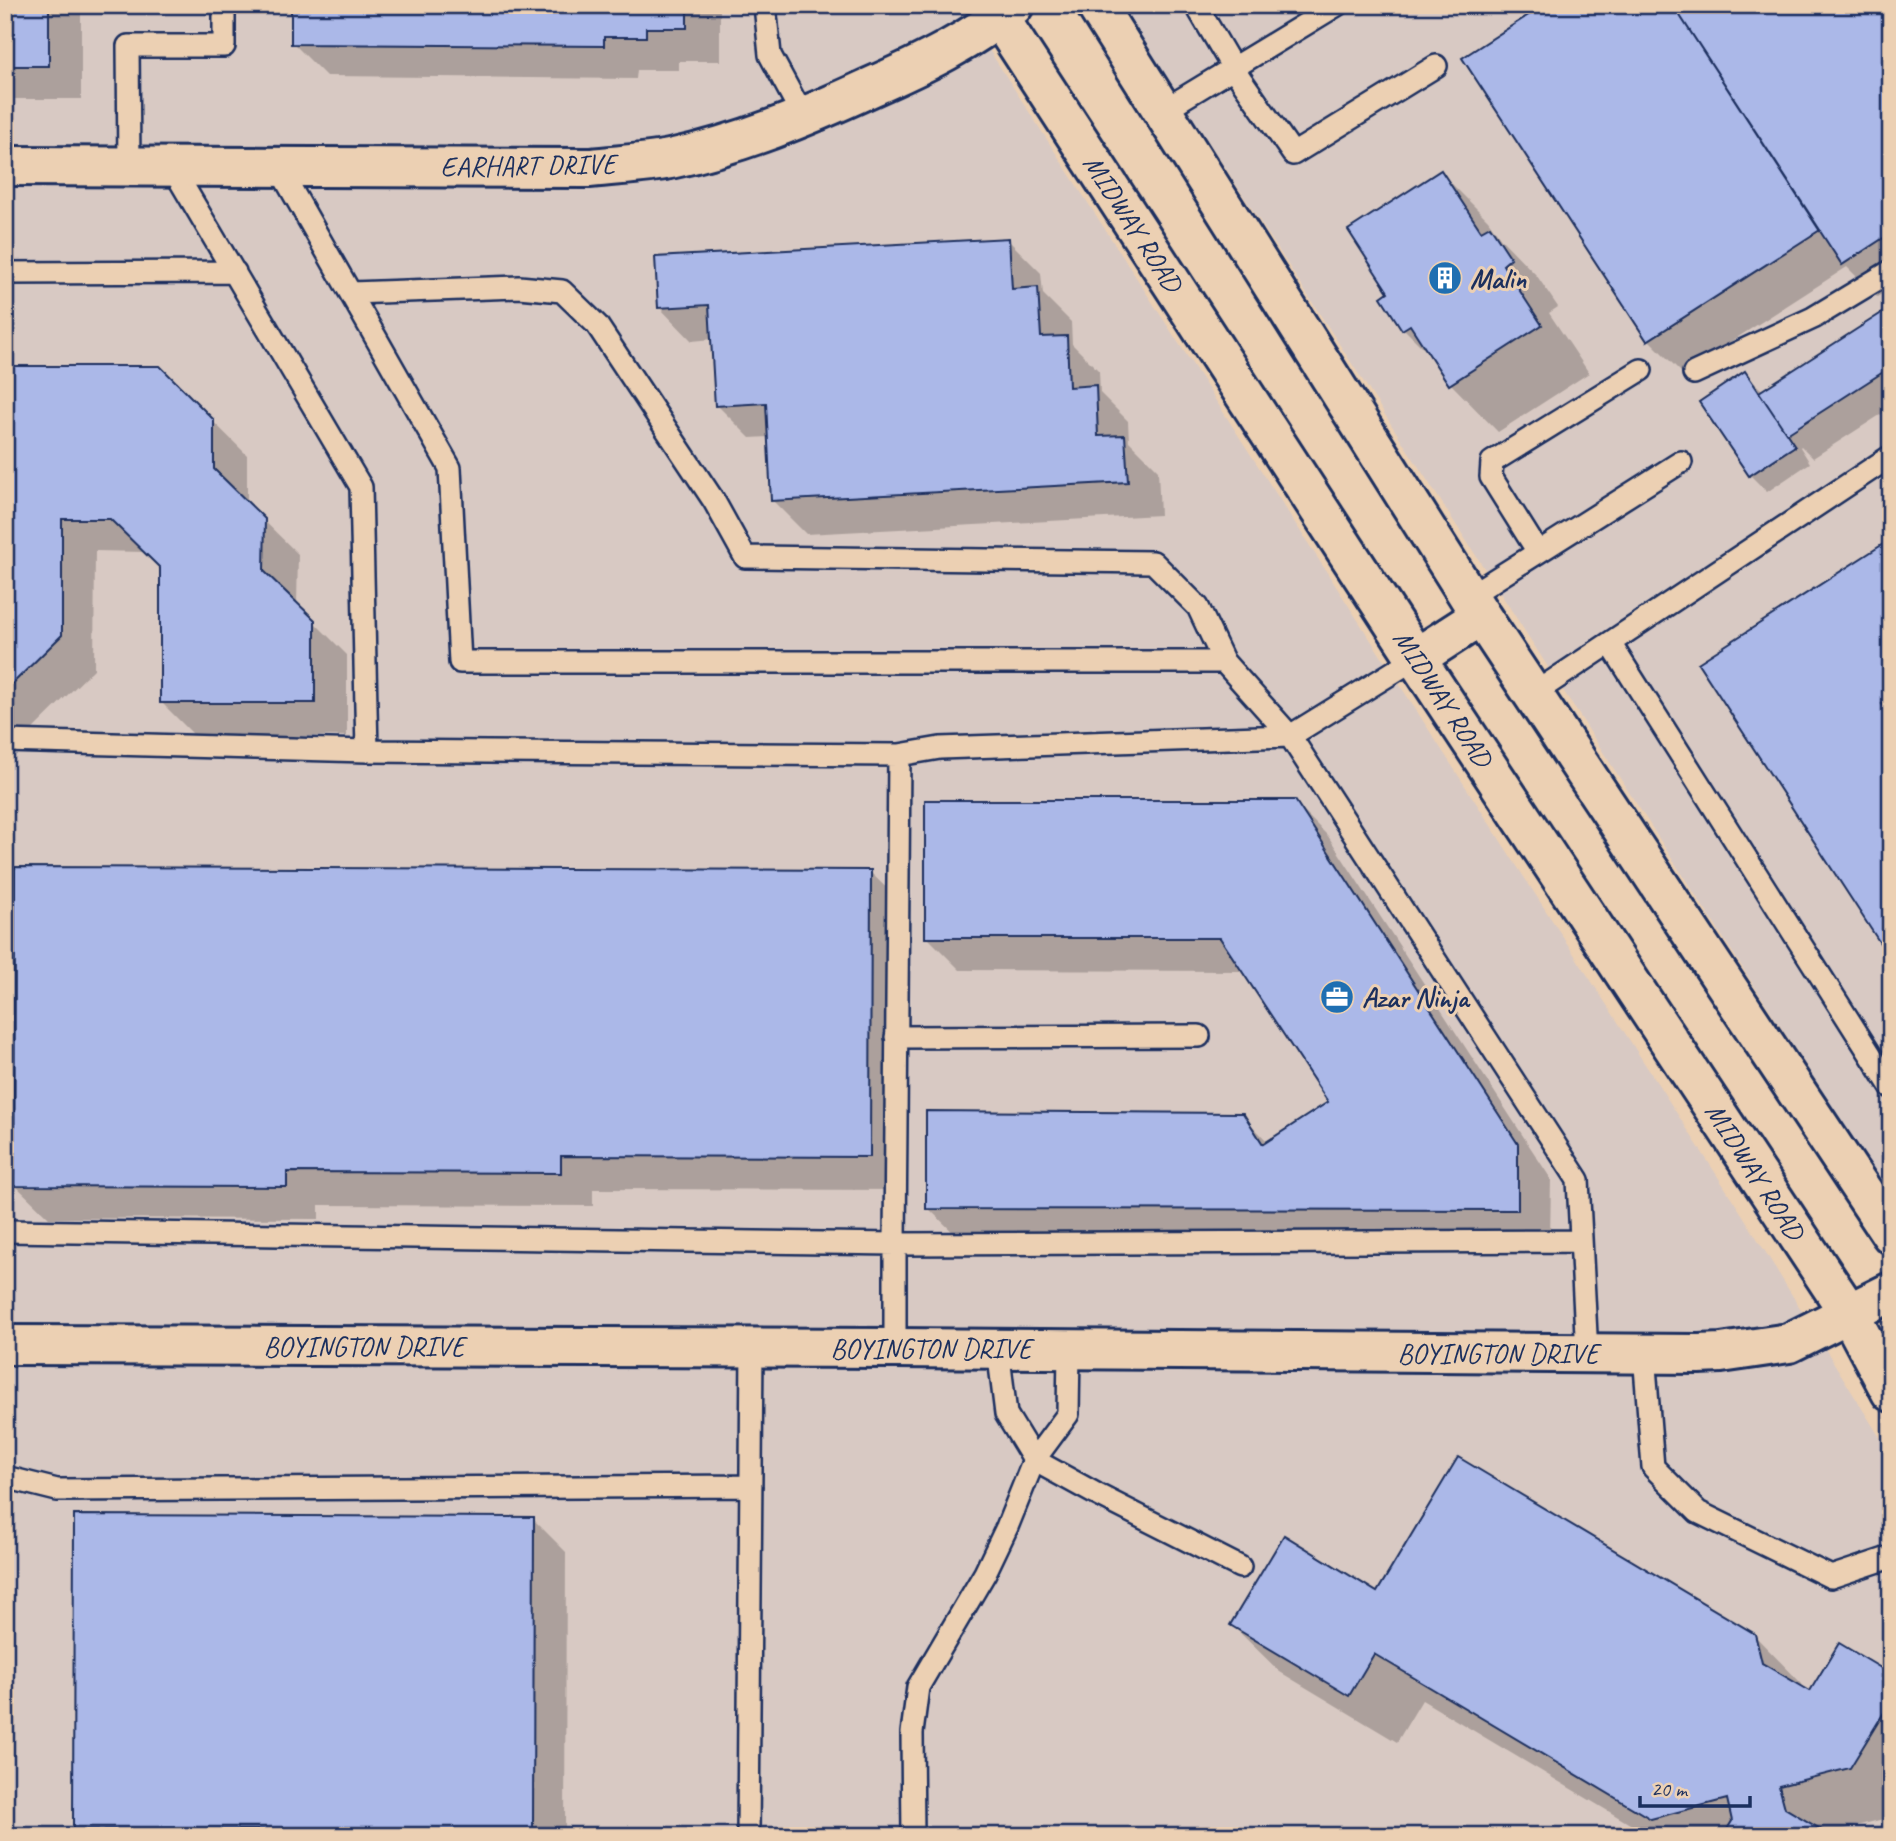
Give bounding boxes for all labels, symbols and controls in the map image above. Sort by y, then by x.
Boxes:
street label: EARHART DRIVE [440,146,620,184]
street label: MIDWAY ROAD [1076,148,1192,301]
building icon: Malin [1426,259,1464,297]
place label: Malin [1470,261,1527,296]
street label: MIDWAY ROAD [1386,623,1502,776]
office icon: Azar Ninja [1318,978,1356,1016]
place label: Azar Ninja [1362,980,1471,1015]
street label: MIDWAY ROAD [1698,1096,1814,1249]
street label: BOYINGTON DRIVE [263,1329,468,1364]
street label: BOYINGTON DRIVE [830,1331,1035,1366]
street label: BOYINGTON DRIVE [1397,1336,1602,1371]
scale bar [1640,1764,1751,1808]
text: 20 m [1651,1776,1689,1802]

